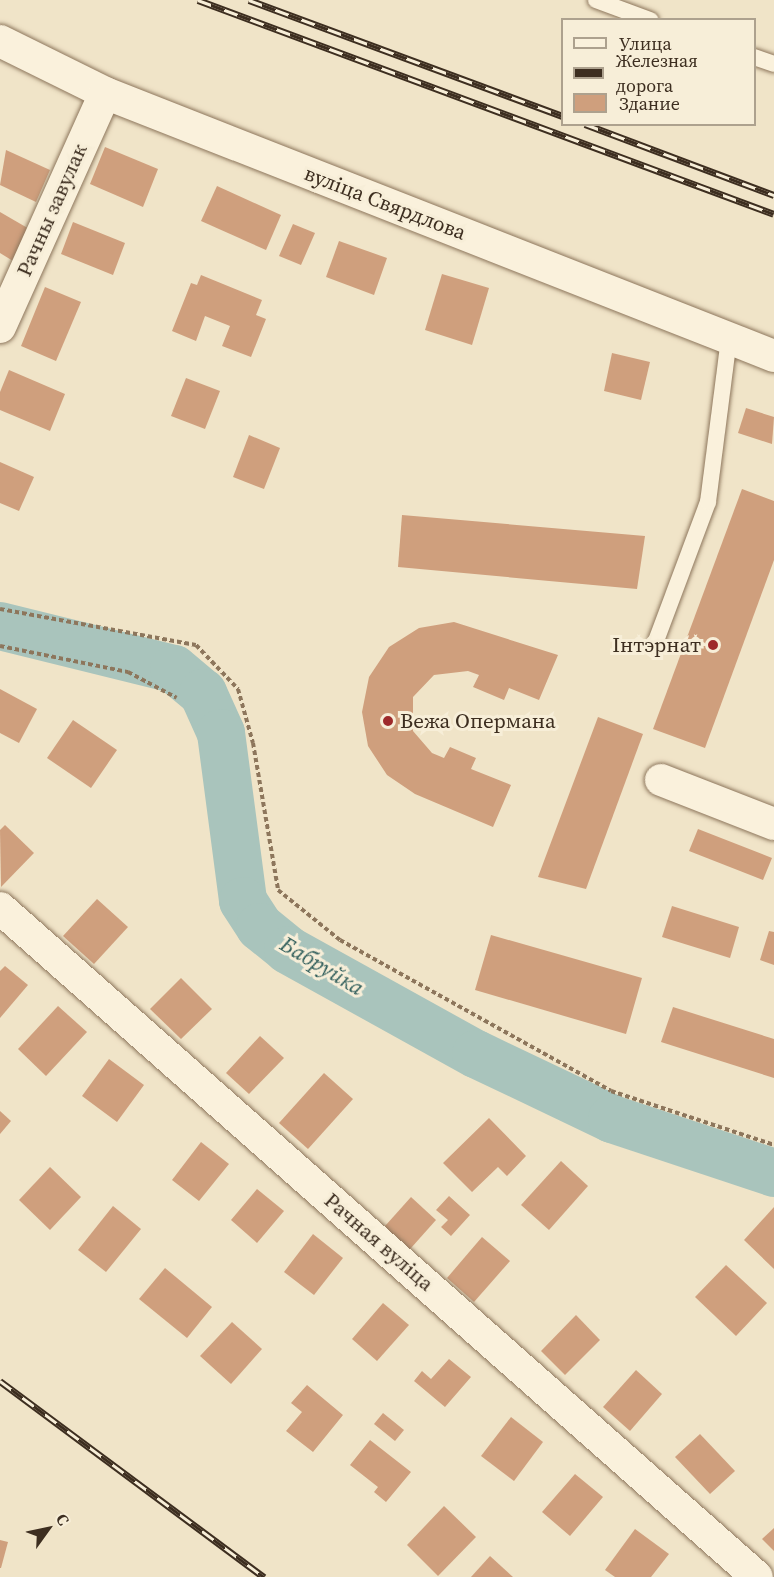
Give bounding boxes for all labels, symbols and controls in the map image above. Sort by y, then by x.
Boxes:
legend [561,18,756,126]
text: Улица [619,31,672,56]
text: Железная дорога [616,48,698,98]
text: Здание [619,91,680,116]
street label: Рачны завулак [12,140,92,280]
street label: вуліца Свярдлова [301,161,469,245]
place label: Інтэрнат [612,632,701,658]
marker: Інтэрнат [706,638,720,652]
place label: Вежа Опермана [400,708,556,734]
marker: Вежа Опермана [381,714,395,728]
water label: Бабруйка [275,931,369,1001]
street label: Рачная вуліца [319,1188,439,1296]
north arrow [18,1499,78,1559]
text: С [51,1509,75,1529]

